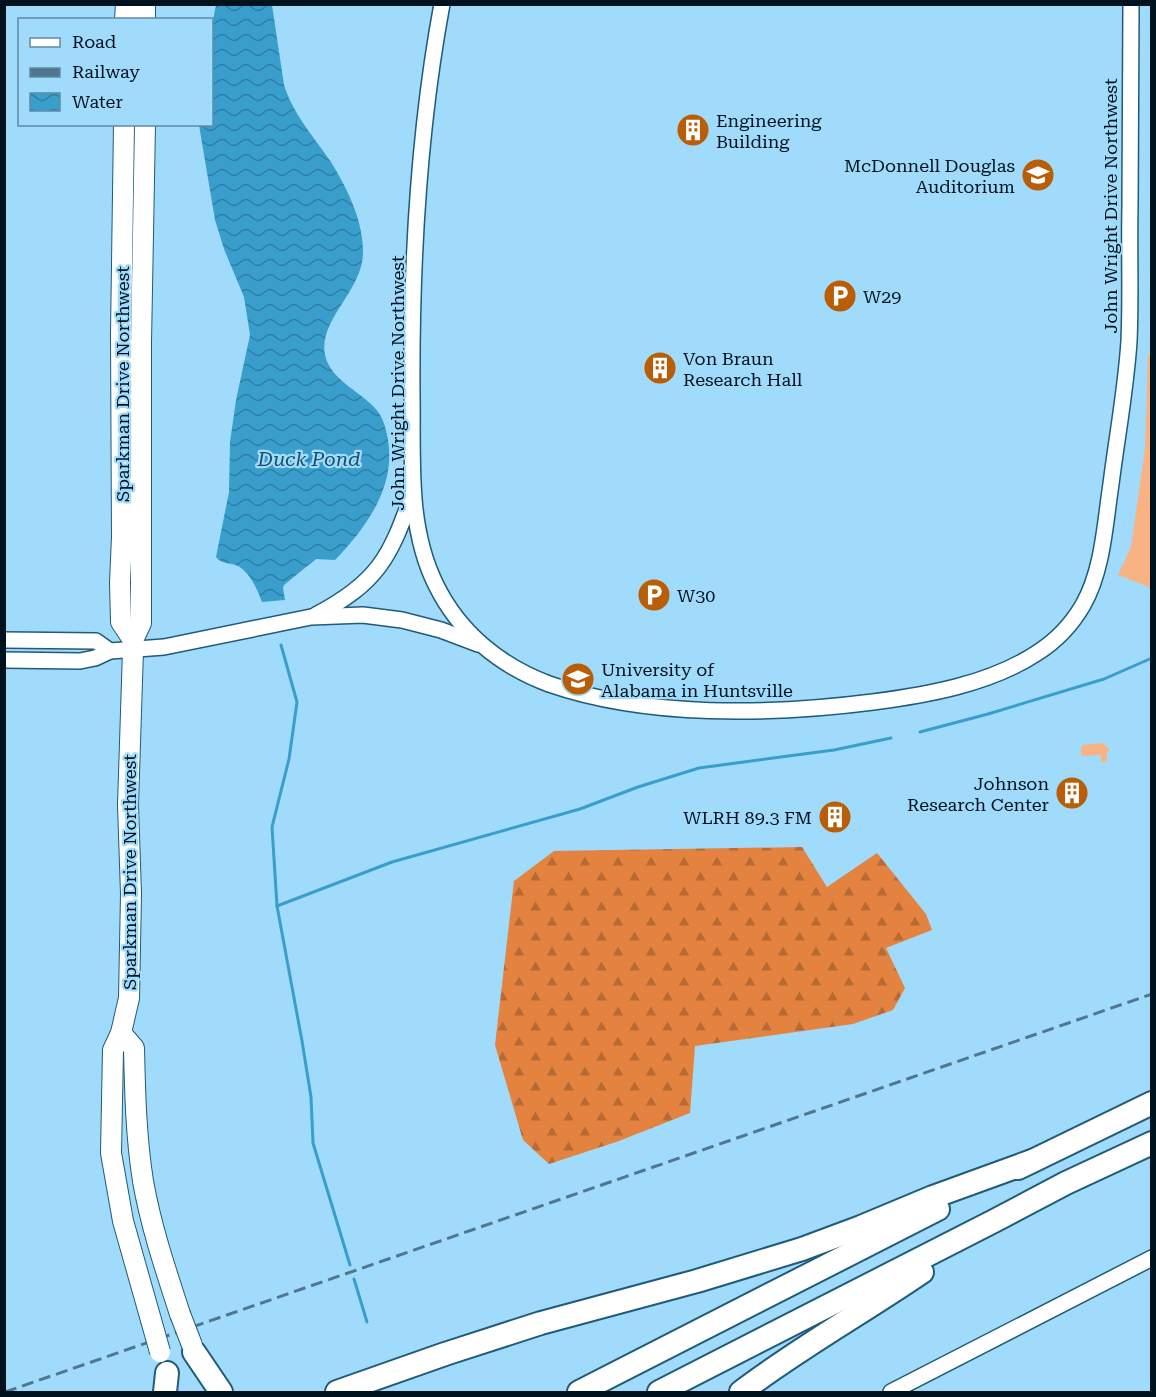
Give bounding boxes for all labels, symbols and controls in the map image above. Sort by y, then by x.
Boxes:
legend [18,18,213,126]
text: Road [72,31,117,52]
text: Railway [72,61,140,82]
street label: John Wright Drive Northwest [1100,78,1121,334]
text: Water [72,91,123,112]
place label: Engineering Building [716,110,822,152]
building icon: Engineering Building [675,112,711,148]
place label: McDonnell Douglas Auditorium [844,155,1015,197]
school or university icon: McDonnell Douglas Auditorium [1020,157,1056,193]
street label: John Wright Drive Northwest [387,255,408,511]
street label: Sparkman Drive Northwest [112,266,133,502]
parking icon: W29 [822,278,858,314]
place label: W29 [863,286,901,307]
place label: Von Braun Research Hall [683,348,803,390]
building icon: Von Braun Research Hall [642,350,678,386]
water label: Duck Pond [256,447,361,471]
parking icon: W30 [636,577,672,613]
place label: W30 [677,585,715,606]
place label: University of Alabama in Huntsville [601,659,793,701]
school or university icon: University of Alabama in Huntsville [560,661,596,697]
street label: Sparkman Drive Northwest [119,754,140,990]
place label: Johnson Research Center [907,773,1049,815]
building icon: Johnson Research Center [1054,775,1090,811]
building icon: WLRH 89.3 FM [817,799,853,835]
place label: WLRH 89.3 FM [683,807,812,828]

